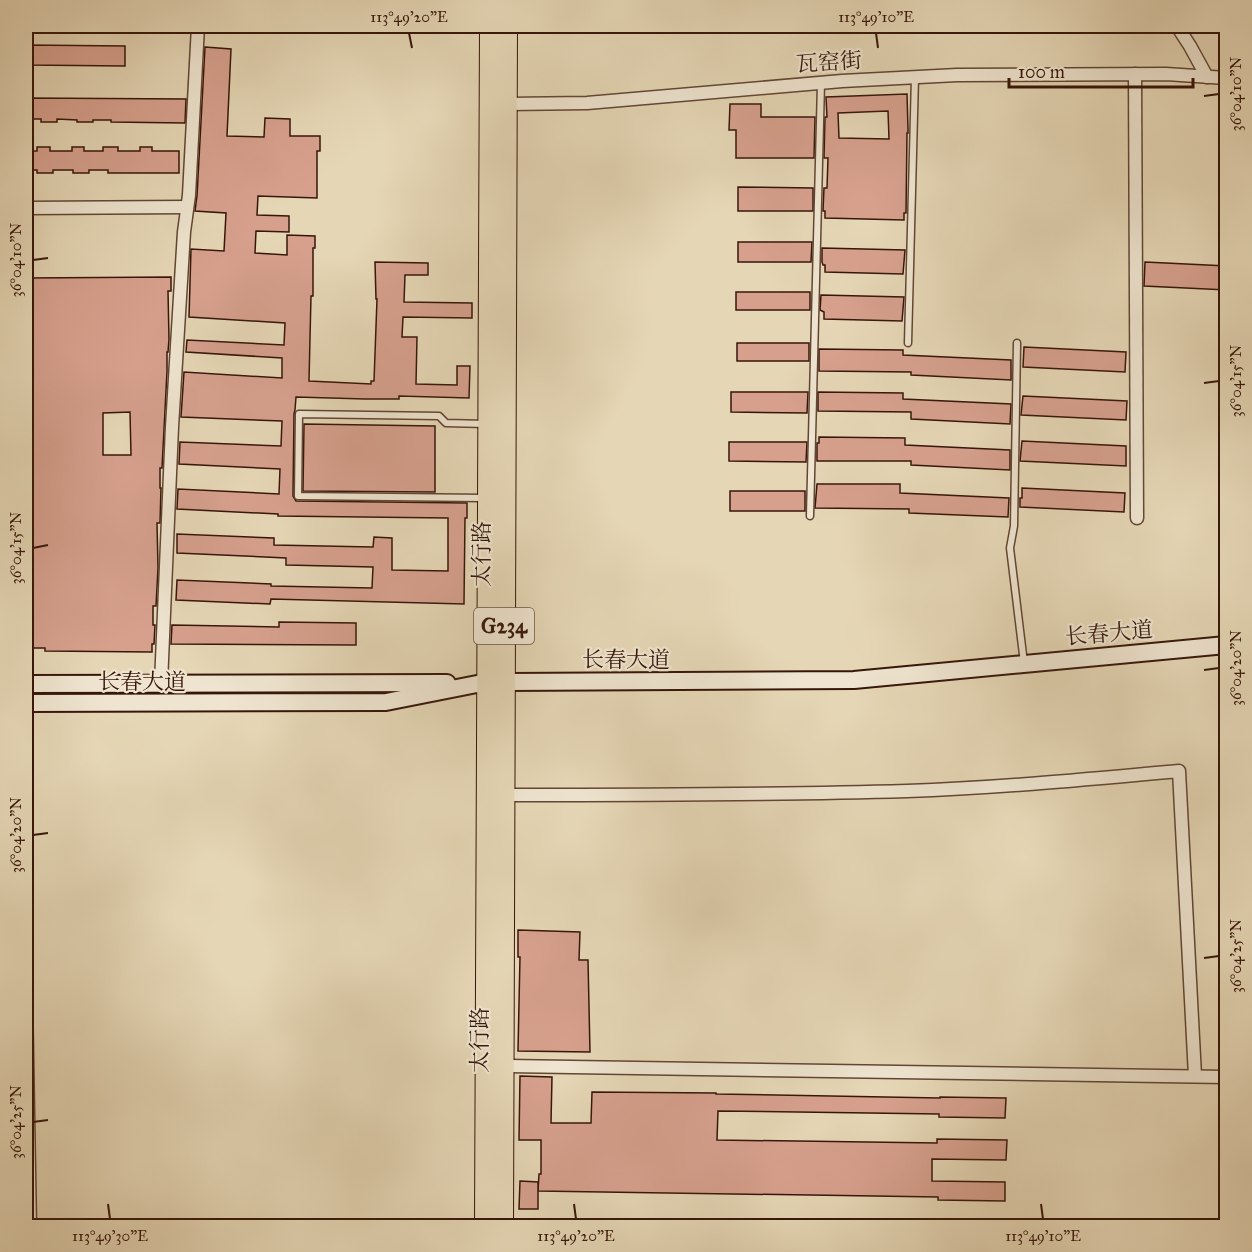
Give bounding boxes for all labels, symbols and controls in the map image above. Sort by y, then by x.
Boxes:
text: 113°49'20"E [370,8,448,26]
text: 113°49'10"E [838,8,914,26]
street label: 瓦窑街 [795,46,863,78]
scale bar [1009,51,1194,89]
text: 36°04'10"N [1227,57,1245,131]
text: 100 m [1018,61,1065,83]
text: 36°04'10"N [7,223,25,297]
text: 36°04'15"N [1227,345,1245,417]
text: 36°04'15"N [7,512,25,584]
street label: 太行路 [468,521,495,587]
road number: G234 [474,608,534,644]
street label: 长春大道 [1064,616,1154,650]
text: 36°04'20"N [1227,630,1245,706]
street label: 长春大道 [582,646,670,673]
street label: 长春大道 [98,668,186,695]
text: 36°04'20"N [7,797,25,873]
text: 36°04'25"N [1227,919,1245,993]
street label: 太行路 [466,1007,493,1073]
text: 36°04'25"N [7,1085,25,1159]
text: 113°49'30"E [72,1227,148,1245]
text: 113°49'20"E [537,1227,615,1245]
text: 113°49'10"E [1005,1227,1081,1245]

